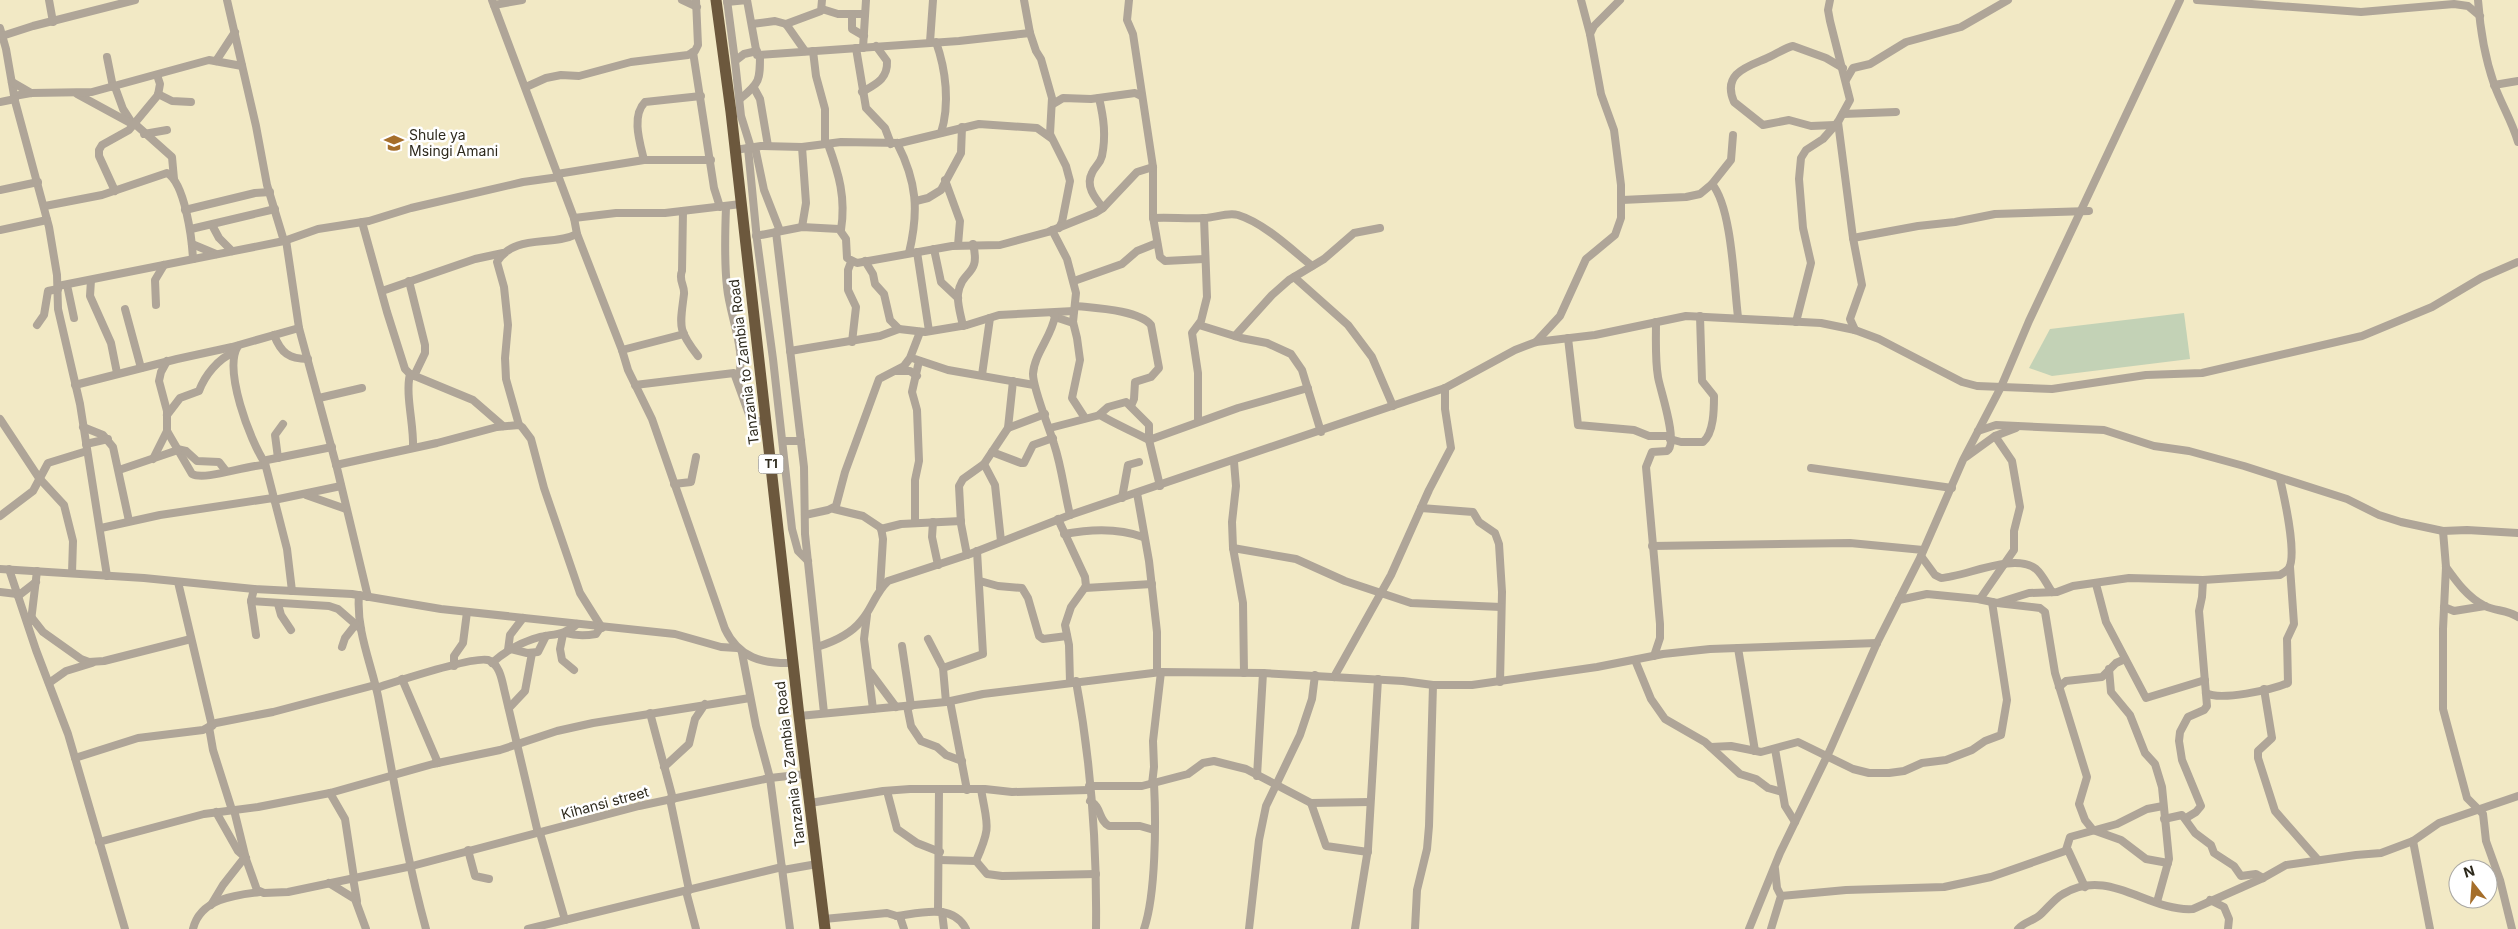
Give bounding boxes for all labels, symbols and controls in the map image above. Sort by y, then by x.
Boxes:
place label: Shule ya Msingi Amani [409,126,498,159]
school or university icon: Shule ya Msingi Amani [383,132,405,154]
street label: Tanzania to Zambia Road [725,278,762,446]
road number: T1 [758,454,784,474]
street label: Tanzania to Zambia Road [771,680,808,848]
street label: Kihansi street [559,783,651,822]
north arrow [2448,859,2498,909]
text: N [2461,861,2477,881]

